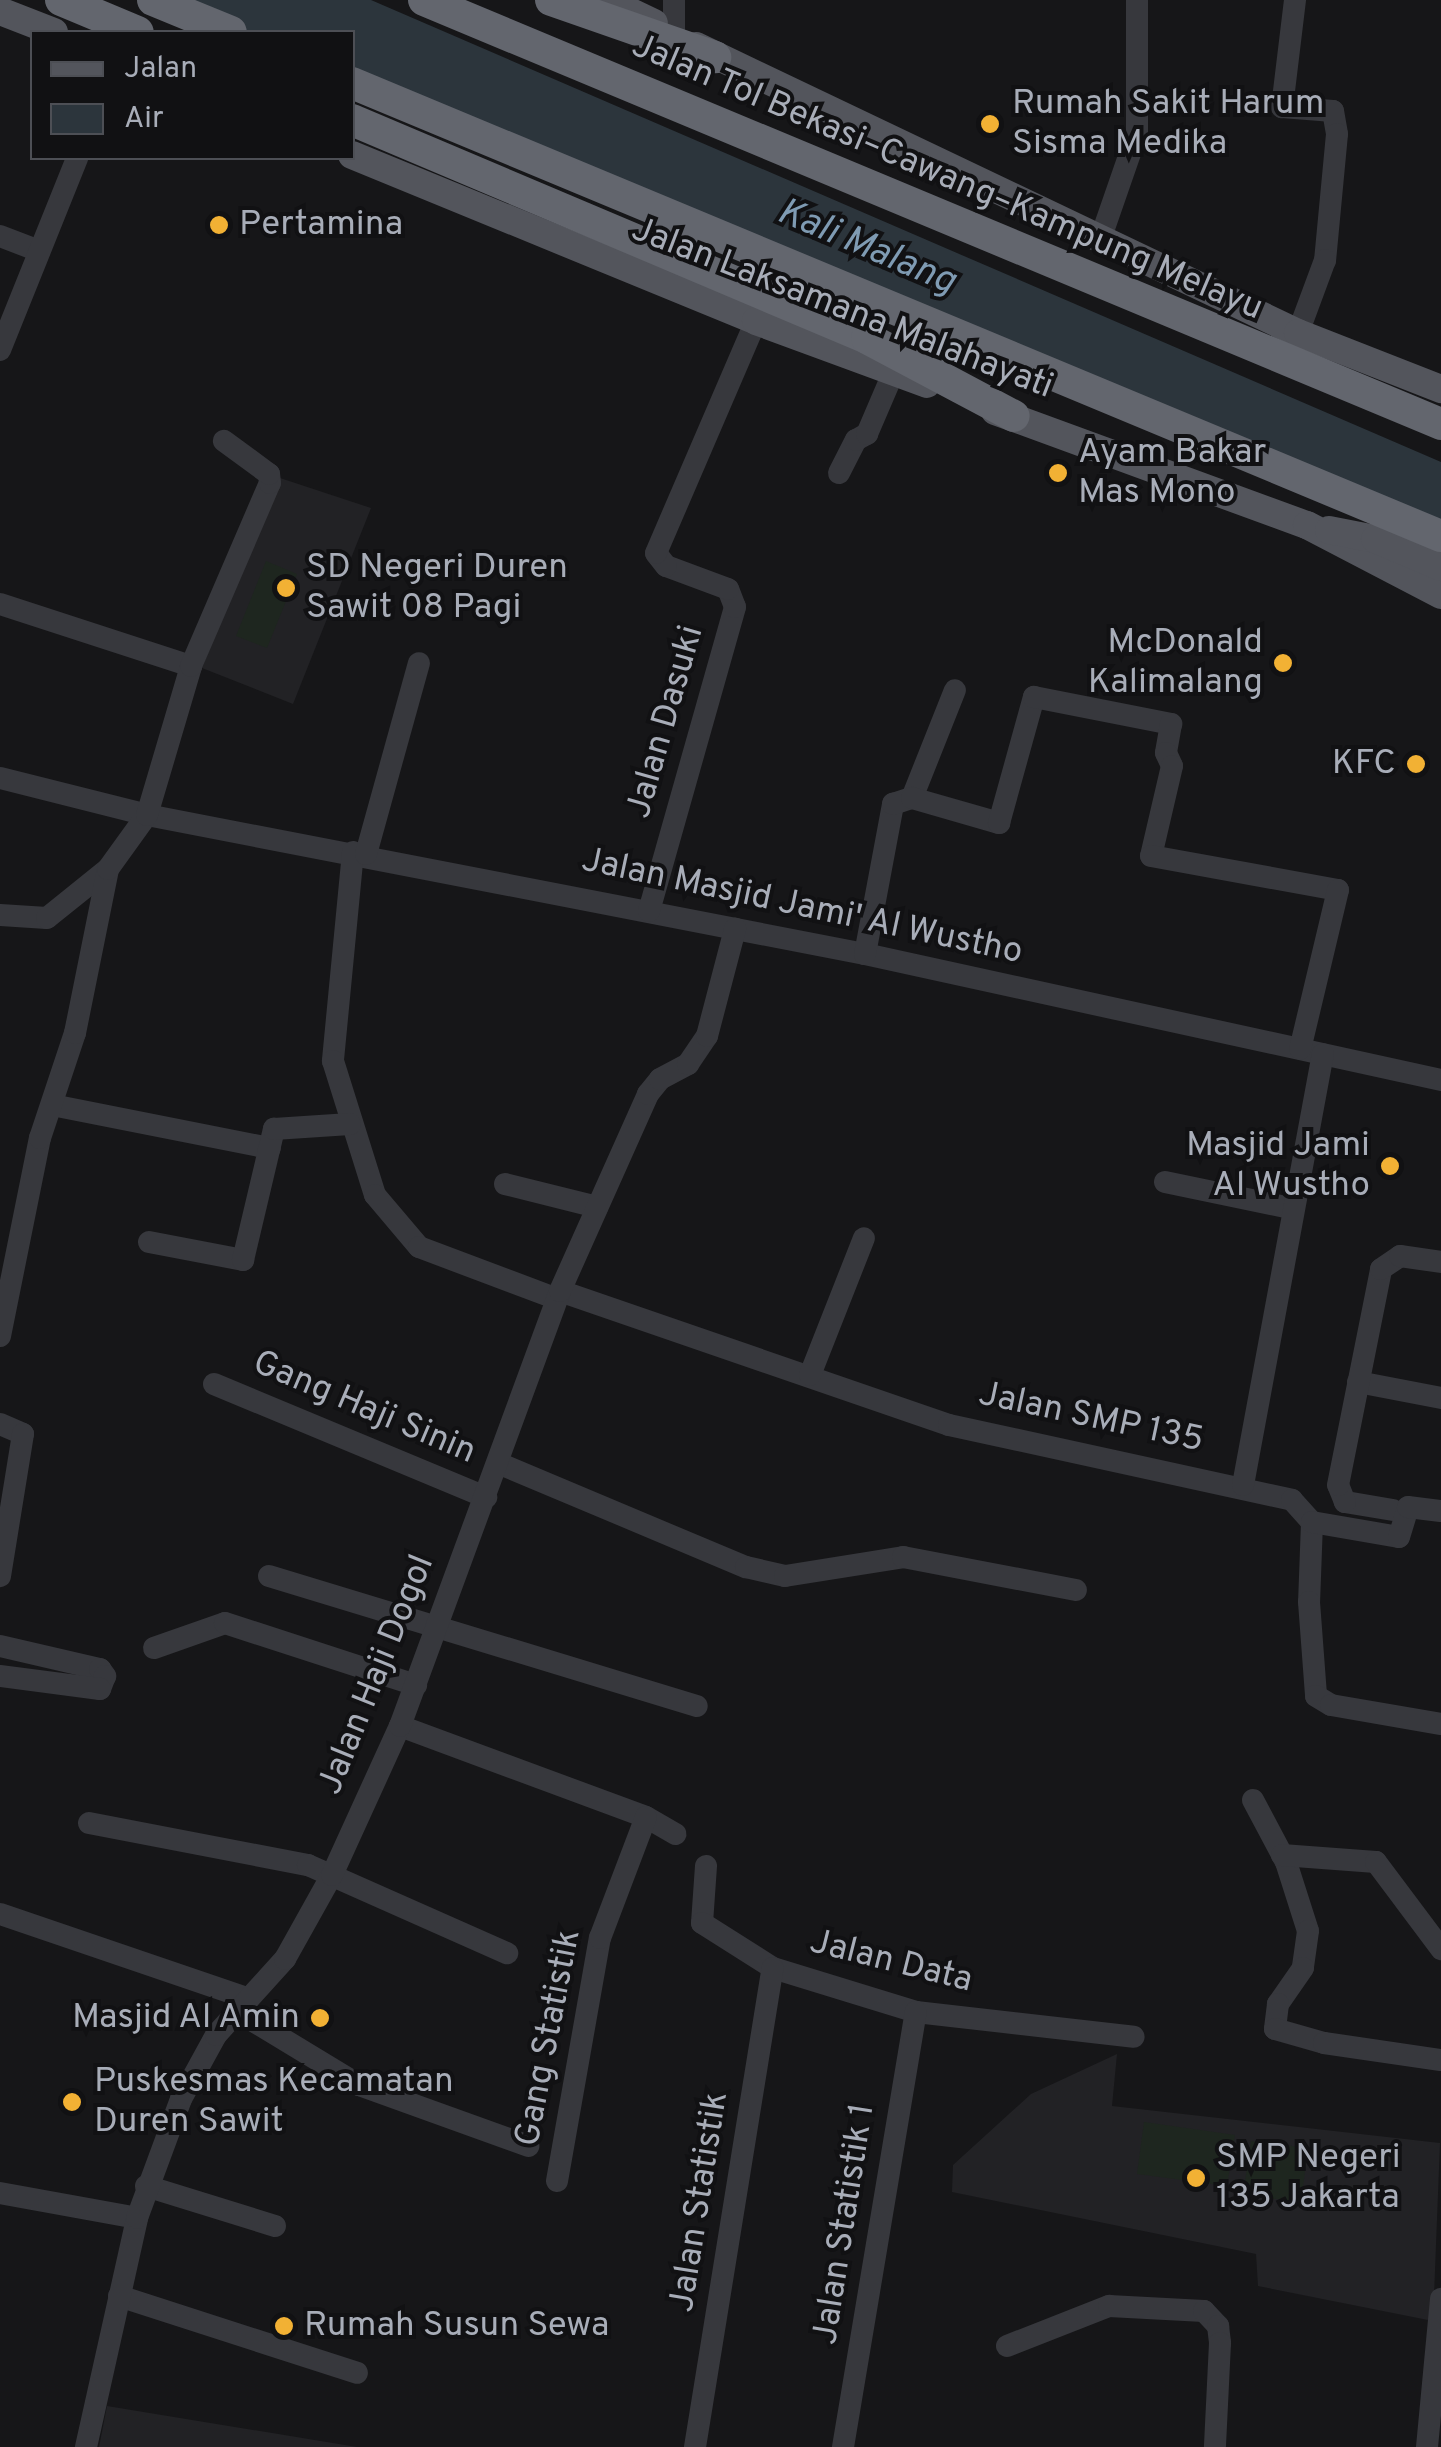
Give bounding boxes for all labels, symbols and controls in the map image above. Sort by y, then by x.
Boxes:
street label: Jalan Tol Bekasi–Cawang–Kampung Melayu [624,25,1270,331]
legend [30,30,355,160]
text: Jalan [124,51,197,88]
place label: Rumah Sakit Harum Sisma Medika [1012,83,1324,165]
text: Air [124,101,164,138]
marker: Rumah Sakit Harum Sisma Medika [977,111,1003,137]
water label: Kali Malang [770,190,962,306]
place label: Pertamina [239,204,403,246]
street label: Jalan Laksamana Malahayati [625,209,1059,409]
marker: Pertamina [208,214,230,236]
place label: Ayam Bakar Mas Mono [1078,432,1266,514]
marker: Ayam Bakar Mas Mono [1047,462,1069,484]
place label: SD Negeri Duren Sawit 08 Pagi [306,547,568,629]
marker: SD Negeri Duren Sawit 08 Pagi [275,577,297,599]
street label: Jalan Dasuki [618,621,714,823]
place label: McDonald Kalimalang [1088,622,1263,704]
marker: McDonald Kalimalang [1272,652,1294,674]
place label: KFC [1332,743,1396,785]
marker: KFC [1405,753,1427,775]
street label: Jalan Masjid Jami' Al Wustho [577,839,1027,975]
place label: Masjid Jami Al Wustho [1186,1125,1370,1207]
marker: Masjid Jami Al Wustho [1379,1155,1401,1177]
street label: Gang Haji Sinin [246,1342,482,1474]
street label: Jalan SMP 135 [975,1374,1207,1462]
street label: Jalan Haji Dogol [310,1549,444,1801]
street label: Jalan Data [805,1922,977,2002]
street label: Gang Statistik [507,1926,591,2150]
place label: Masjid Al Amin [69,1997,300,2039]
marker: Masjid Al Amin [309,2007,331,2029]
place label: Puskesmas Kecamatan Duren Sawit [94,2061,454,2143]
marker: Puskesmas Kecamatan Duren Sawit [59,2089,85,2115]
street label: Jalan Statistik [662,2089,738,2315]
street label: Jalan Statistik 1 [805,2100,885,2348]
place label: SMP Negeri 135 Jakarta [1216,2137,1401,2219]
marker: SMP Negeri 135 Jakarta [1185,2167,1207,2189]
place label: Rumah Susun Sewa [304,2305,609,2347]
marker: Rumah Susun Sewa [273,2315,295,2337]

